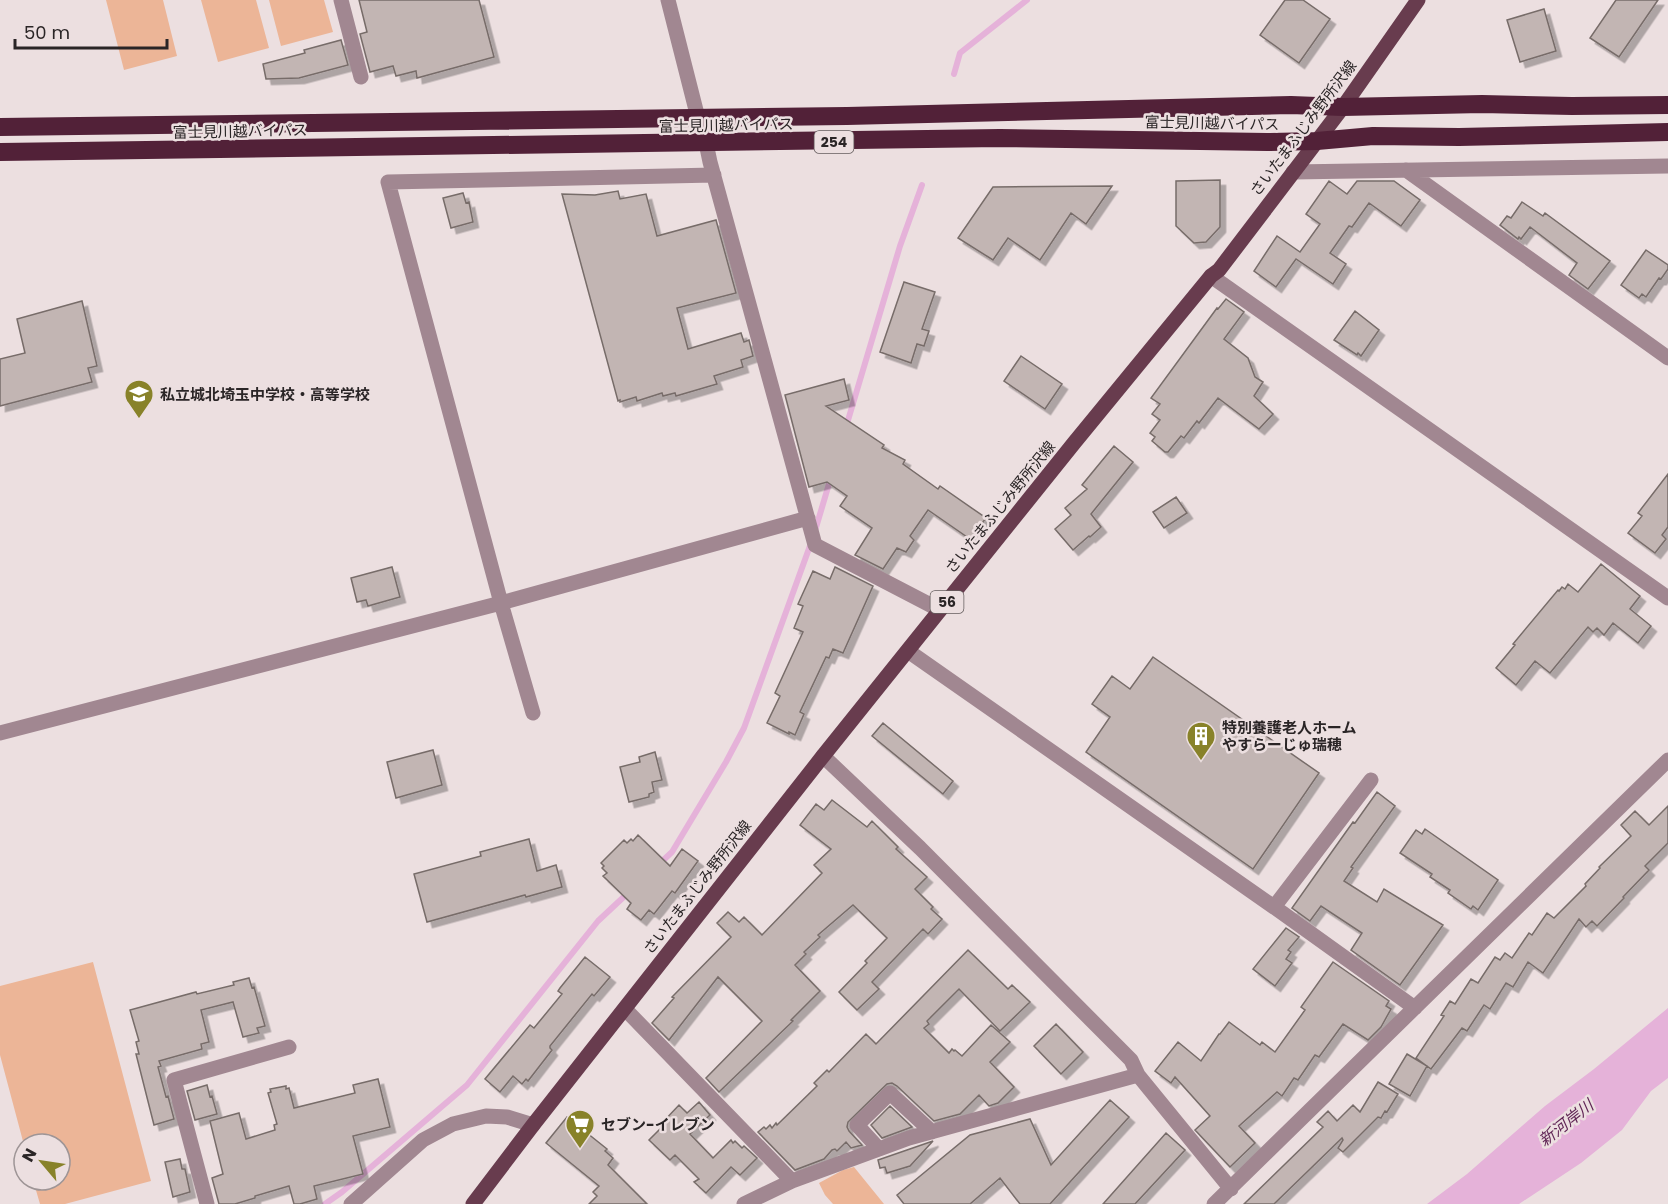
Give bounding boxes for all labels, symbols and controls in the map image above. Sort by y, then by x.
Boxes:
scale bar [15,12,166,50]
text: 50 m [24,20,70,45]
street label: さいたまふじみ野所沢線 [1245,56,1361,200]
street label: 富士見川越バイパス [1144,111,1280,135]
street label: 富士見川越バイパス [658,113,794,137]
street label: 富士見川越バイパス [172,119,308,143]
road number: 254 [814,131,854,153]
school or university icon: 私立城北埼玉中学校・高等学校 [123,378,155,420]
place label: 私立城北埼玉中学校・高等学校 [160,384,370,405]
street label: さいたまふじみ野所沢線 [940,436,1060,578]
road number: 56 [930,591,964,613]
place label: 特別養護老人ホーム やすらーじゅ瑞穂 [1222,717,1357,755]
building icon: 特別養護老人ホーム やすらーじゅ瑞穂 [1185,720,1217,762]
street label: さいたまふじみ野所沢線 [638,816,756,958]
water label: 新河岸川 [1534,1093,1600,1152]
supermarket icon: セブン-イレブン [564,1108,596,1150]
place label: セブン-イレブン [601,1114,715,1135]
north arrow [12,1132,72,1192]
text: N [16,1144,42,1166]

